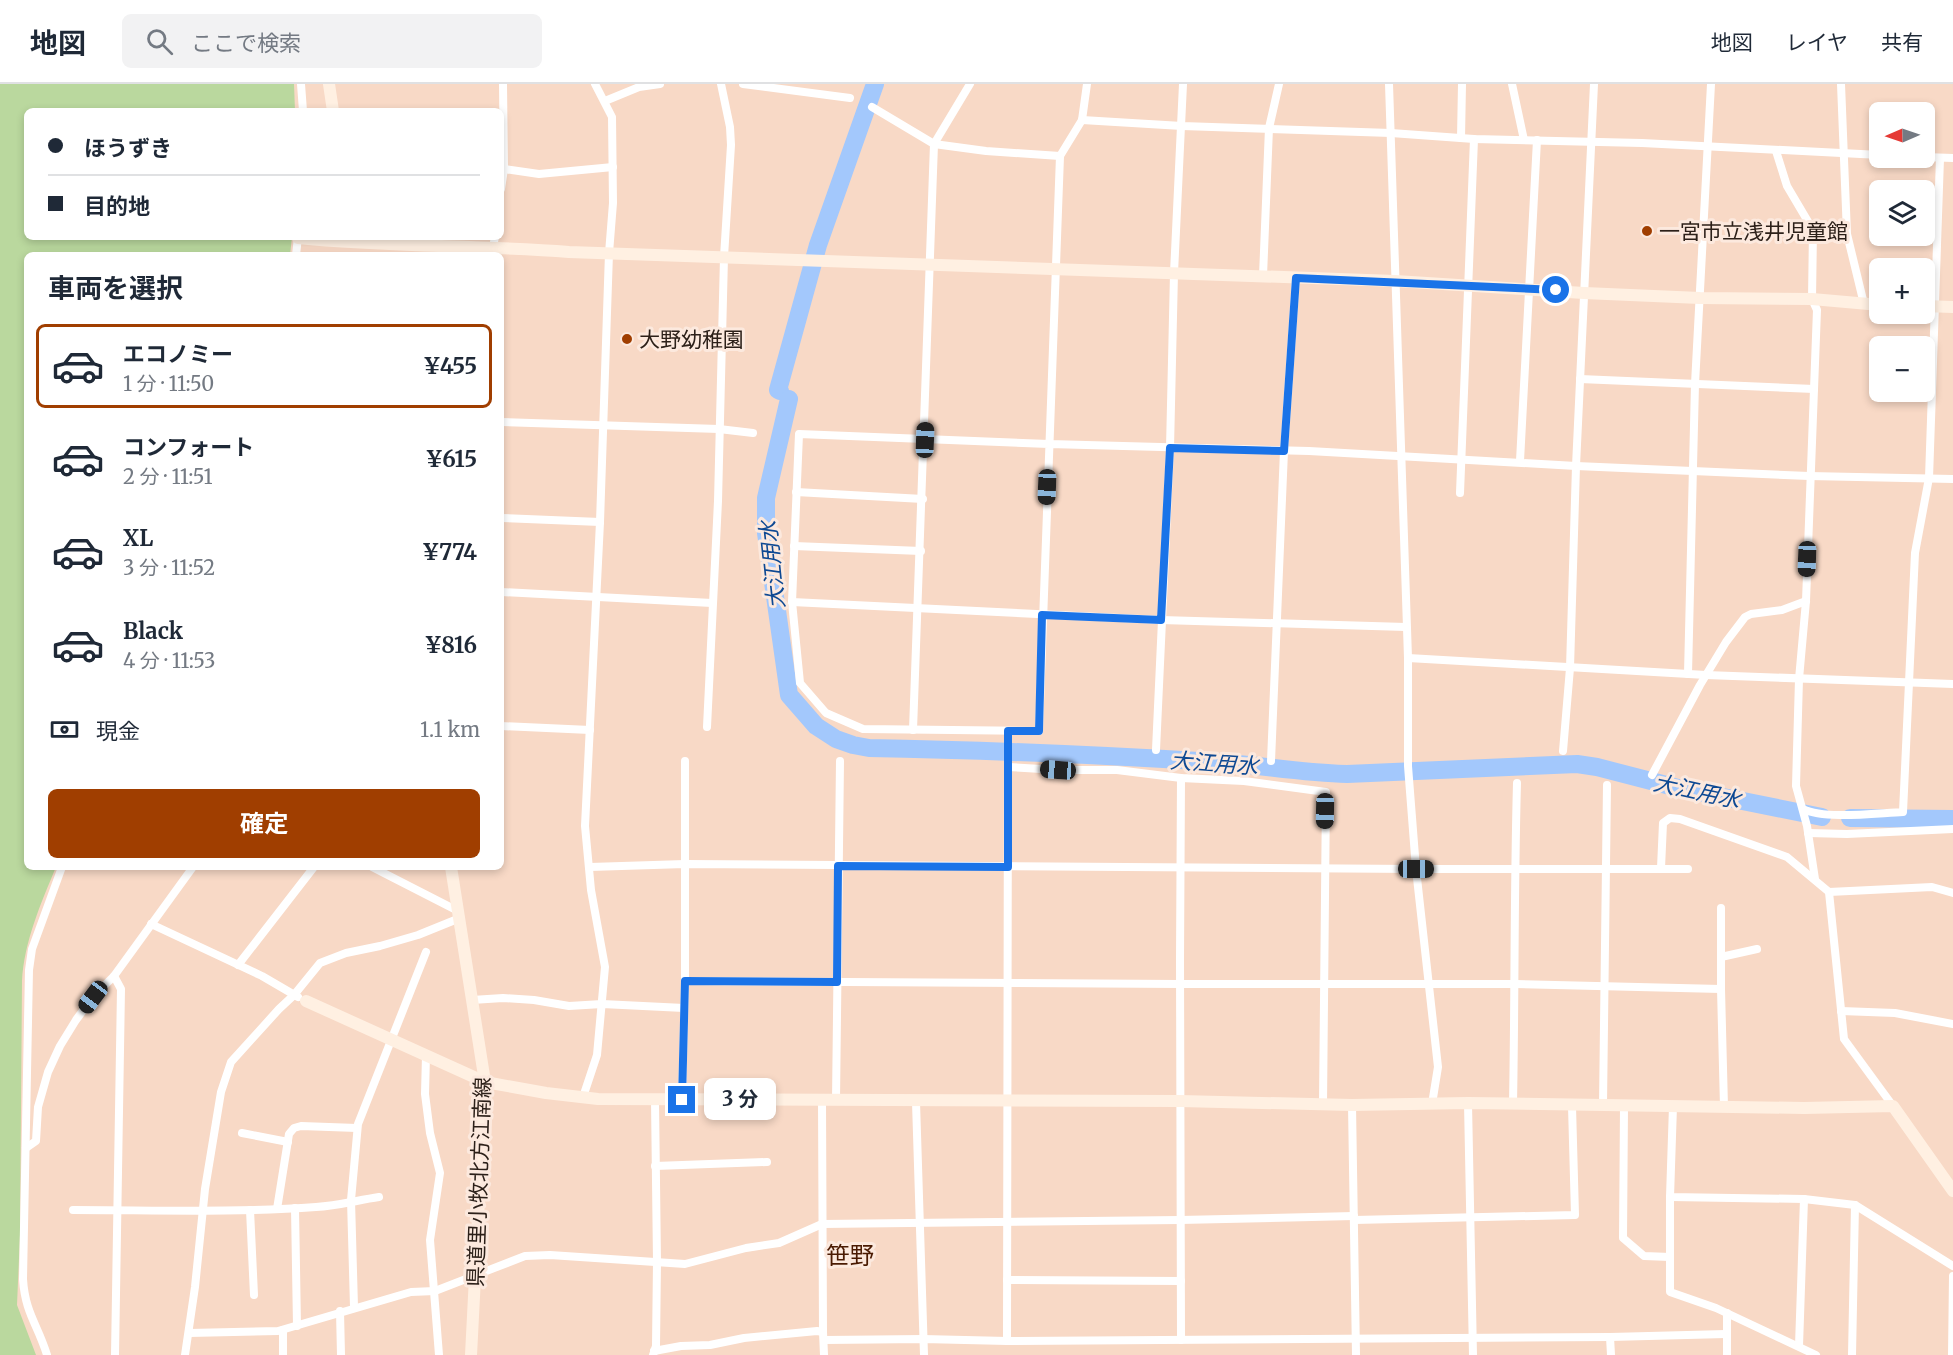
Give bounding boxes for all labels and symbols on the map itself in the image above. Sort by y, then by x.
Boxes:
north arrow [1869,102,1935,168]
place label: 一宮市立浅井児童館 [1659,218,1848,245]
marker: 一宮市立浅井児童館 [1640,224,1654,238]
route start [1542,276,1569,303]
place label: 大野幼稚園 [639,326,744,353]
marker: 大野幼稚園 [620,332,634,346]
car [915,422,935,458]
car [1037,469,1057,505]
water label: 大江用水 [753,518,791,610]
car [1797,541,1817,577]
water label: 大江用水 [1169,746,1261,780]
car [1039,760,1077,780]
water label: 大江用水 [1651,768,1745,814]
car [1316,793,1334,829]
car [1398,860,1434,878]
car [75,977,111,1017]
street label: 県道里小牧北方江南線 [462,1077,496,1287]
callout: 3 分 [703,1079,775,1121]
route end [668,1086,695,1113]
district label: 笹野 [826,1240,874,1271]

